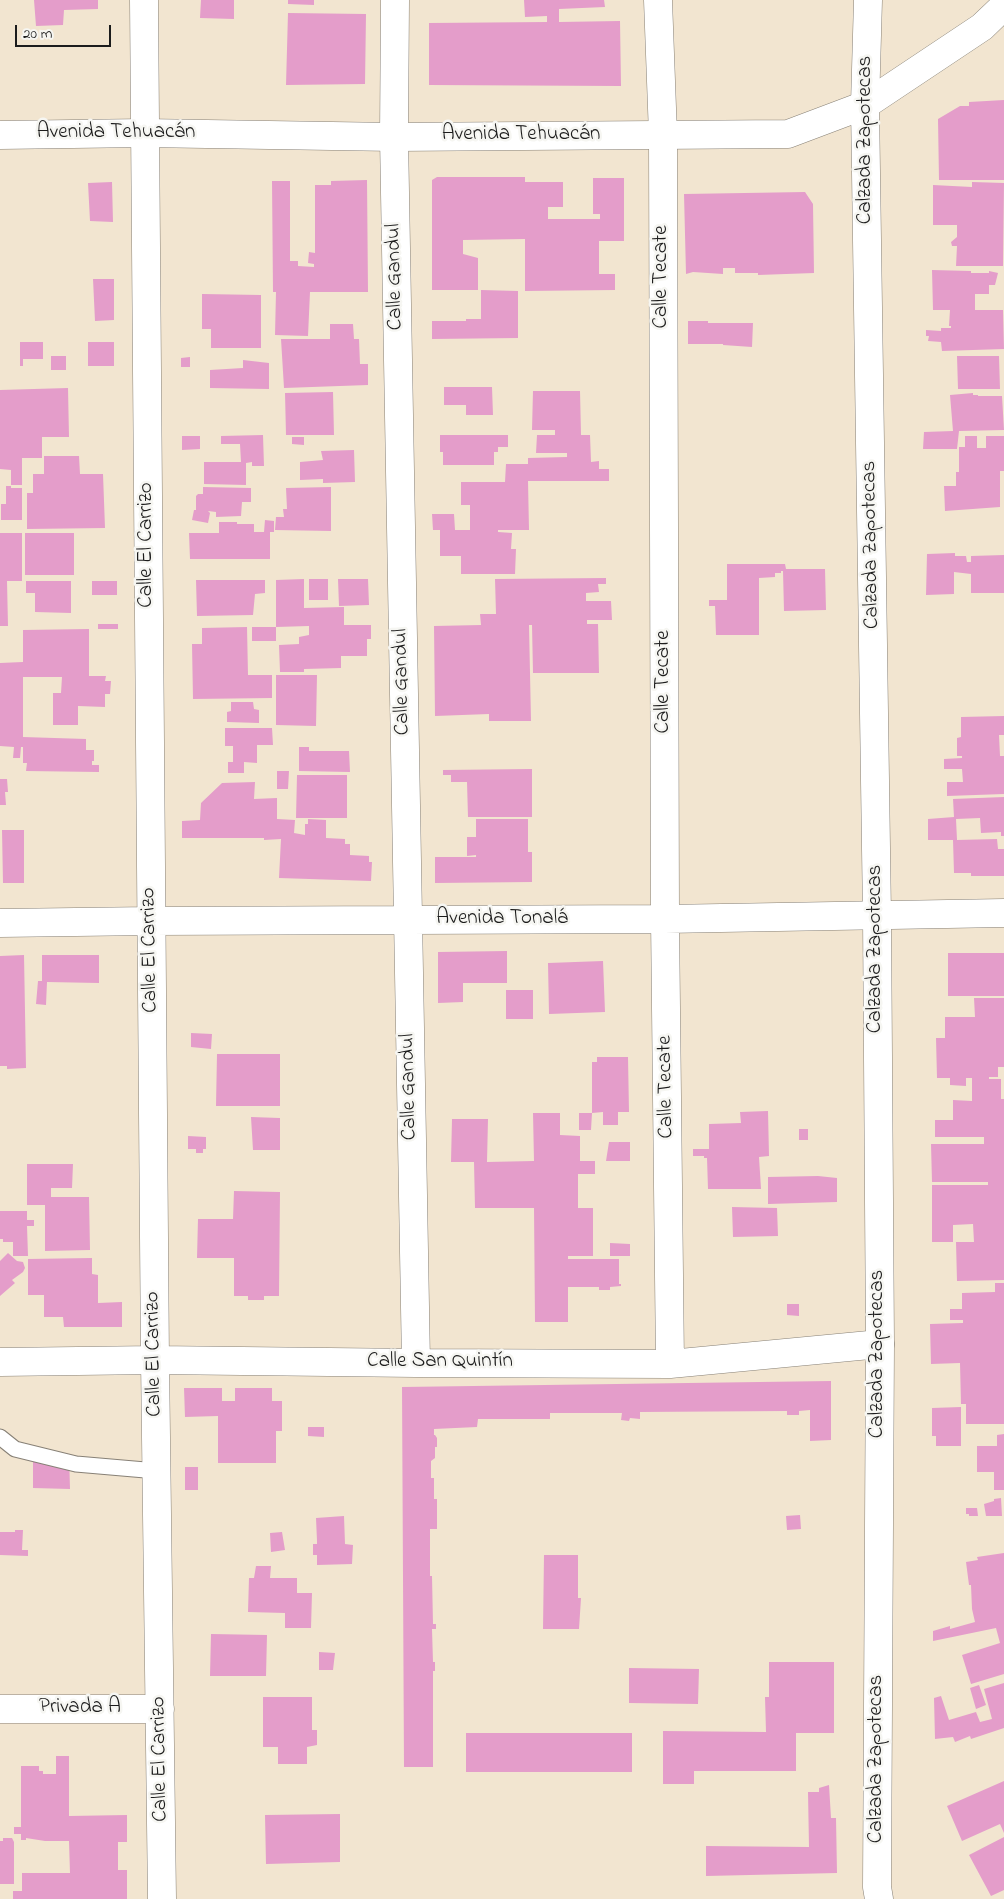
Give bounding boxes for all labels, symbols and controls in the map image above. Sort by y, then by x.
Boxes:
scale bar [18,15,114,47]
text: 20 m [23,23,52,45]
street label: Calzada Zapotecas [854,56,880,224]
street label: Avenida Tehuacán [37,121,195,147]
street label: Avenida Tehuacán [442,123,600,149]
street label: Calle Gandul [382,223,410,331]
street label: Calle Tecate [650,225,676,329]
street label: Calzada Zapotecas [858,461,886,629]
street label: Calle El Carrizo [135,482,161,608]
street label: Calle Gandul [389,628,417,736]
street label: Calle Tecate [652,630,678,734]
street label: Calzada Zapotecas [864,865,890,1033]
street label: Calle El Carrizo [137,887,165,1013]
street label: Avenida Tonalá [436,907,568,933]
street label: Calle Gandul [396,1033,424,1141]
street label: Calle Tecate [654,1035,680,1139]
street label: Calzada Zapotecas [866,1270,892,1438]
street label: Calle El Carrizo [141,1291,169,1417]
street label: Calle San Quintín [367,1350,513,1376]
street label: Calzada Zapotecas [865,1675,891,1843]
street label: Privada A [39,1696,121,1722]
street label: Calle El Carrizo [147,1696,175,1822]

